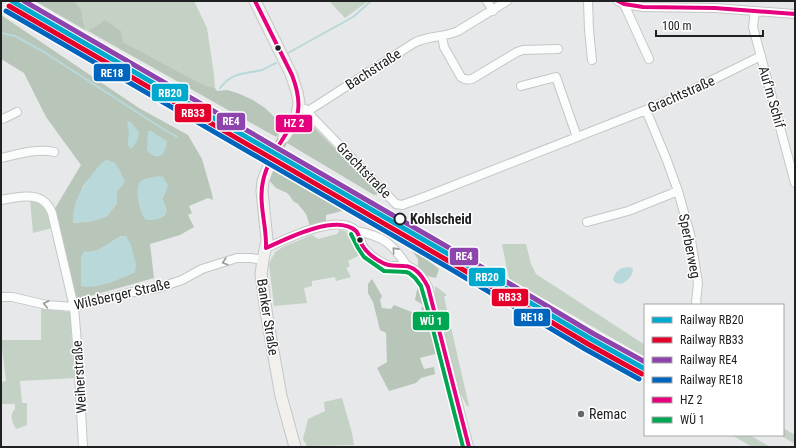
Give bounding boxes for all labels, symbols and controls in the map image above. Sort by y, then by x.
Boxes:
scale bar [656,12,763,38]
text: 100 m [662,19,692,33]
unlabelled marker [273,43,283,53]
street label: Bachstraße [342,45,404,93]
line badge: RE18 [93,63,131,82]
street label: Auf'm Schif [756,64,789,130]
text: RE18 [101,67,124,80]
street label: Grachtstraße [645,72,717,116]
line badge: RB20 [151,83,189,102]
text: RB20 [158,87,182,100]
line badge: RB33 [174,103,212,123]
text: RB33 [181,107,205,120]
line badge: RE4 [216,112,246,131]
line badge: HZ 2 [275,114,313,133]
text: RE4 [222,115,240,128]
text: HZ 2 [284,117,305,130]
street label: Grachtstraße [333,139,395,202]
place label: Kohlscheid [410,211,472,227]
marker: Kohlscheid [393,212,407,226]
street label: Sperberweg [676,212,704,280]
unlabelled marker [355,235,365,245]
one-way arrow [392,247,400,255]
line badge: RE4 [449,247,479,266]
text: RE4 [455,250,473,263]
one-way arrow [221,257,228,266]
line badge: RB20 [468,267,506,287]
text: RB20 [475,271,499,284]
street label: Wilsberger Straße [72,275,172,313]
street label: Banker Straße [254,278,282,357]
line badge: RB33 [491,288,529,307]
text: RB33 [498,291,522,304]
one-way arrow [43,300,49,309]
legend [644,304,784,436]
line badge: RE18 [513,308,551,327]
line badge: WÜ 1 [412,311,450,331]
text: RE18 [521,311,544,324]
text: Railway RB20 [680,313,744,327]
text: WÜ 1 [420,314,442,328]
text: Railway RB33 [680,333,744,347]
street label: Weiherstraße [68,340,90,414]
text: Railway RE4 [680,353,737,367]
text: Railway RE18 [680,373,743,387]
text: HZ 2 [680,393,702,407]
place label: Remac [589,406,627,422]
marker: Remac [576,409,586,419]
text: WÜ 1 [680,412,705,427]

